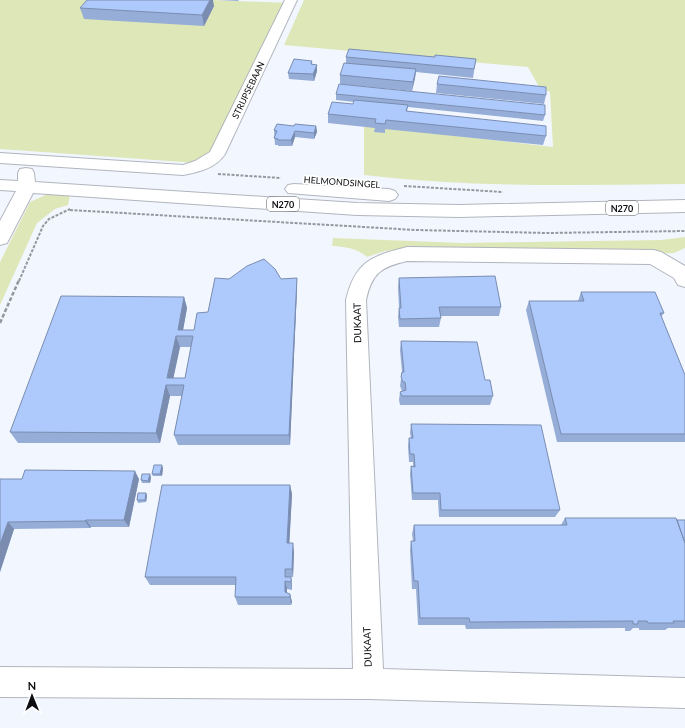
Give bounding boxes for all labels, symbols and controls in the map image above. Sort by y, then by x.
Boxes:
street label: STRIJPSEBAAN [229,59,267,120]
street label: HELMONDSINGEL [303,174,381,190]
road number: N270 [267,197,299,211]
road number: N270 [606,201,638,215]
street label: DUKAAT [351,303,363,343]
street label: DUKAAT [360,627,374,667]
north arrow [12,676,52,716]
text: N [27,679,36,692]

